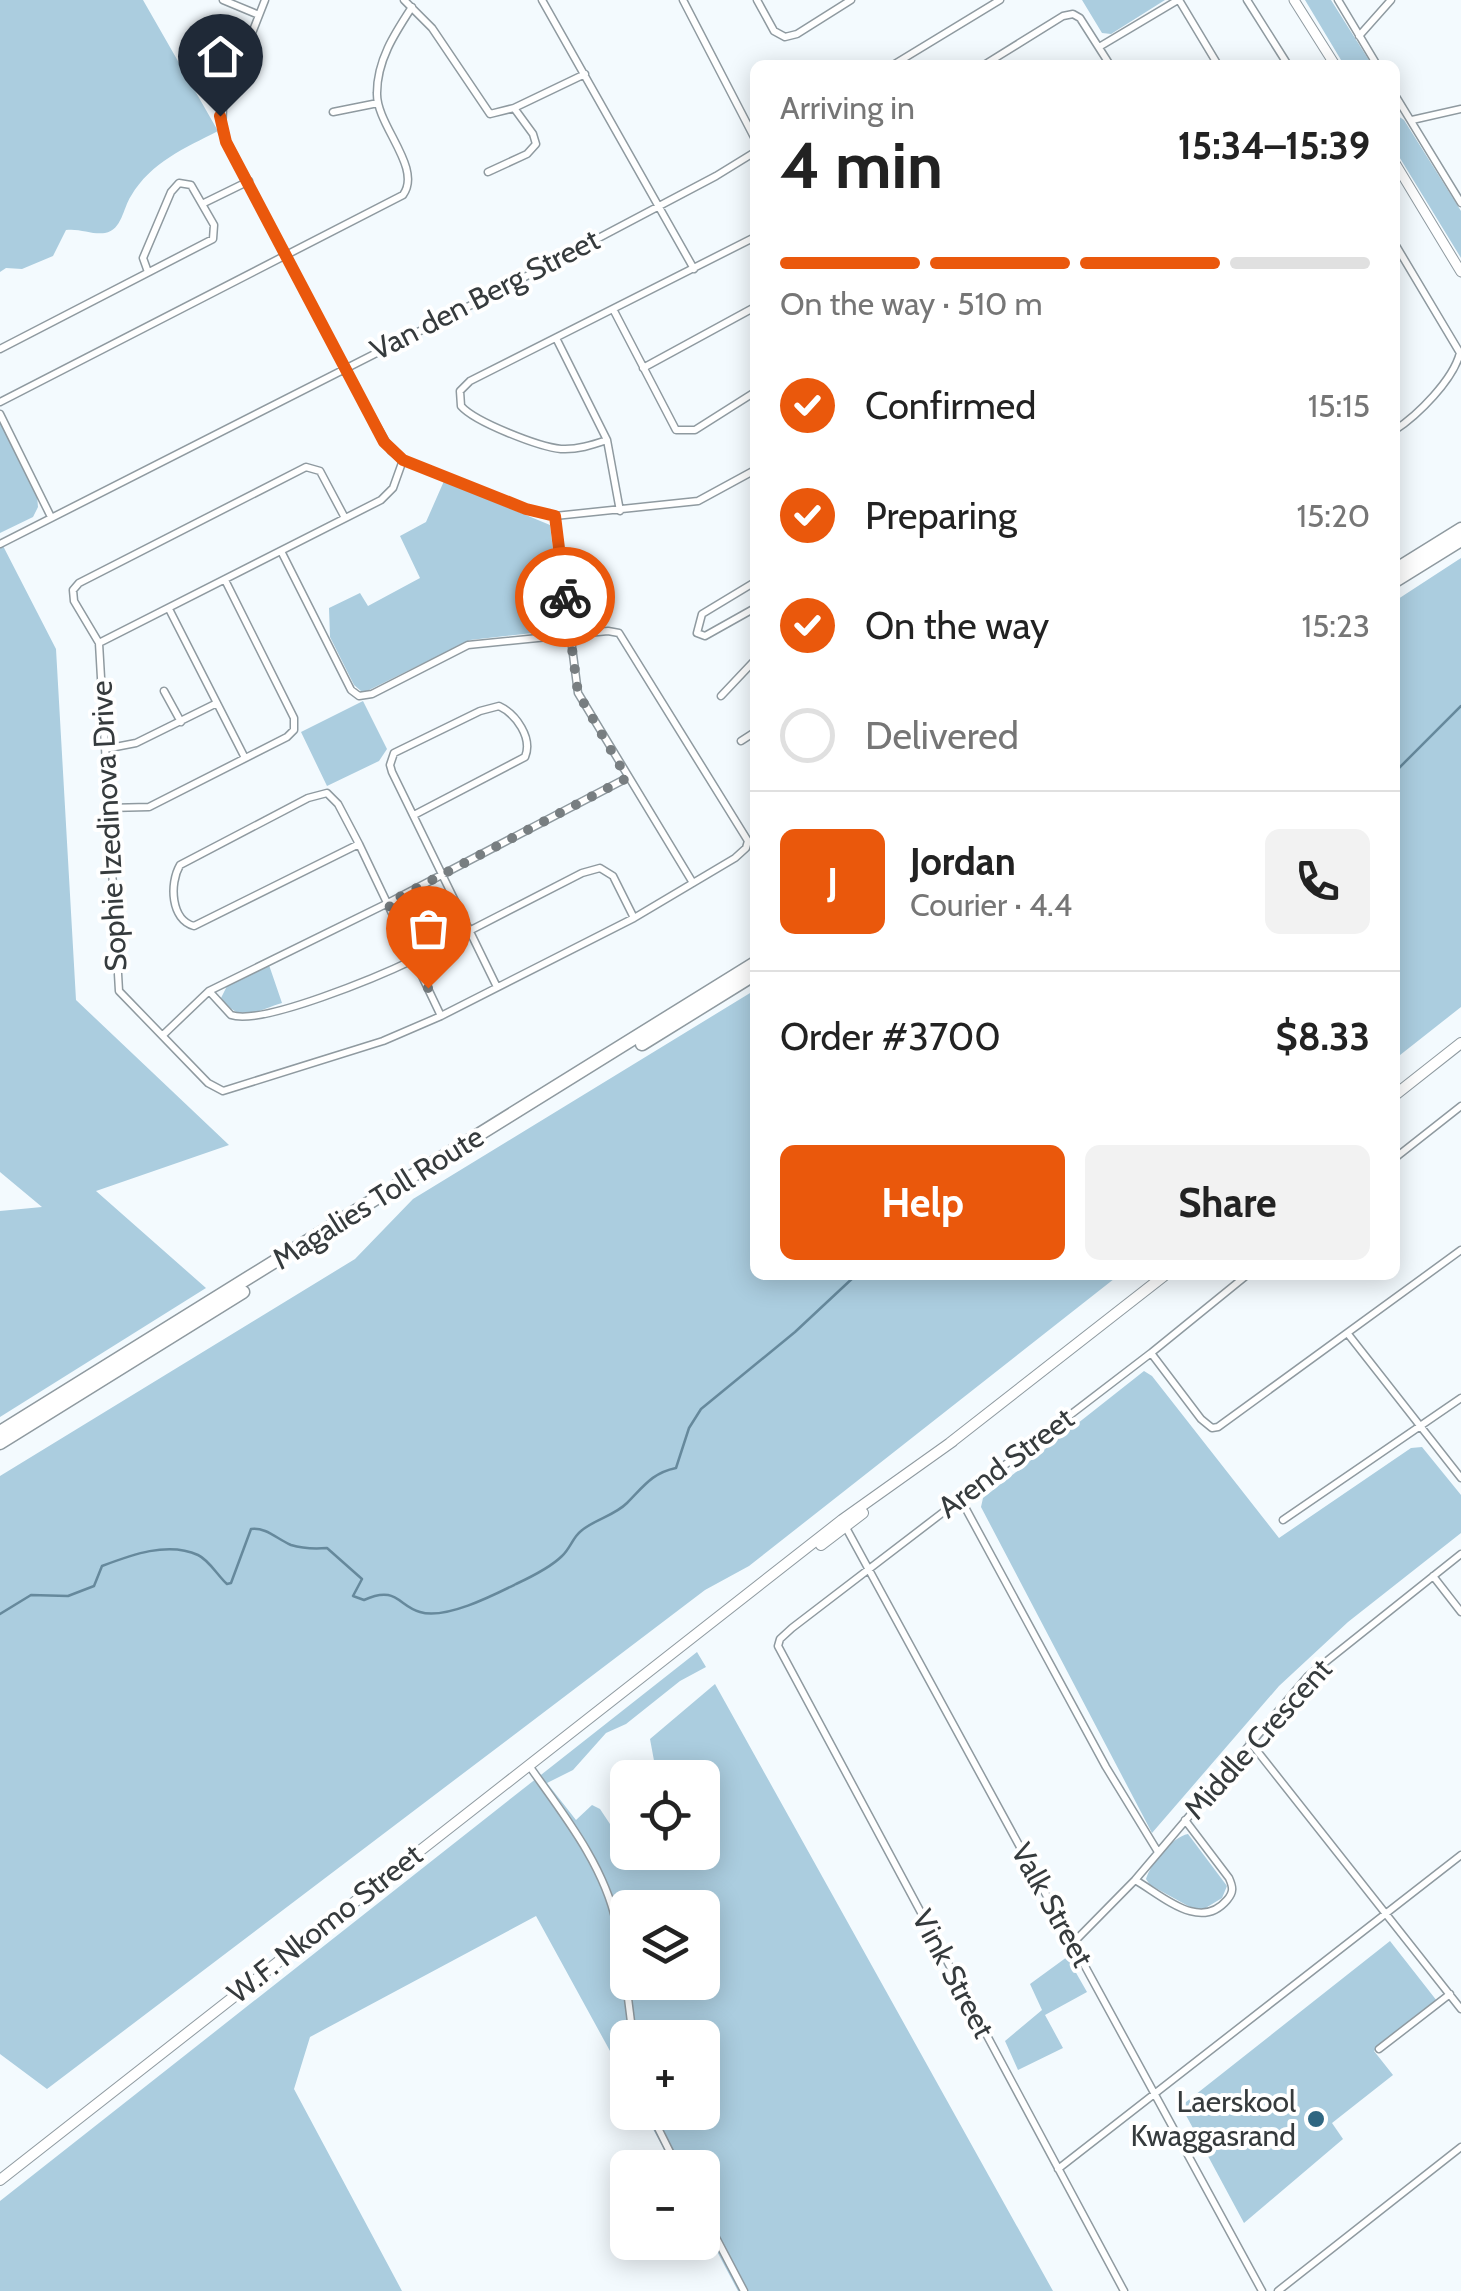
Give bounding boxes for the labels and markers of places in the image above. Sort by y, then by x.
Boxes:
pin [178,14,263,117]
pin [386,886,471,989]
place label: Laerskool Kwaggasrand [1131,2083,1296,2154]
marker: Laerskool Kwaggasrand [1305,2108,1327,2130]

